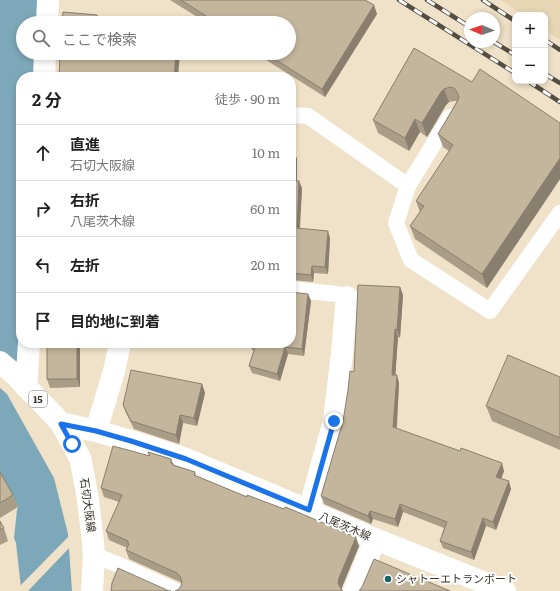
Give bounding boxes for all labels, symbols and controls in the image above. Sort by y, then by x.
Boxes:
north arrow [464,12,500,48]
map controls [512,12,548,84]
button: + [512,12,548,48]
search box [16,16,296,60]
icon: search [30,27,52,49]
text: ここで検索 [62,27,137,50]
button: − [512,48,548,84]
text: 2 分 [32,86,62,111]
text: 徒歩 · 90 m [215,89,280,108]
text: 直進 [70,132,100,155]
icon: ahead [32,142,54,164]
text: 10 m [252,143,280,162]
text: 石切大阪線 [70,155,135,174]
text: 右折 [70,188,100,211]
icon: right [32,198,54,220]
text: 60 m [250,199,280,218]
text: 八尾茨木線 [70,211,135,230]
text: 左折 [70,253,100,276]
icon: left [32,254,54,276]
text: 20 m [251,255,280,274]
text: 目的地に到着 [70,309,160,332]
icon: arrive [32,310,54,332]
road number: 15 [29,391,47,407]
route end [325,412,343,430]
route start [63,435,81,453]
street label: 石切大阪線 [77,477,101,533]
street label: 八尾茨木線 [317,507,374,543]
place label: シャトーエトランボート [396,570,517,586]
marker: シャトーエトランボート [383,574,393,584]

